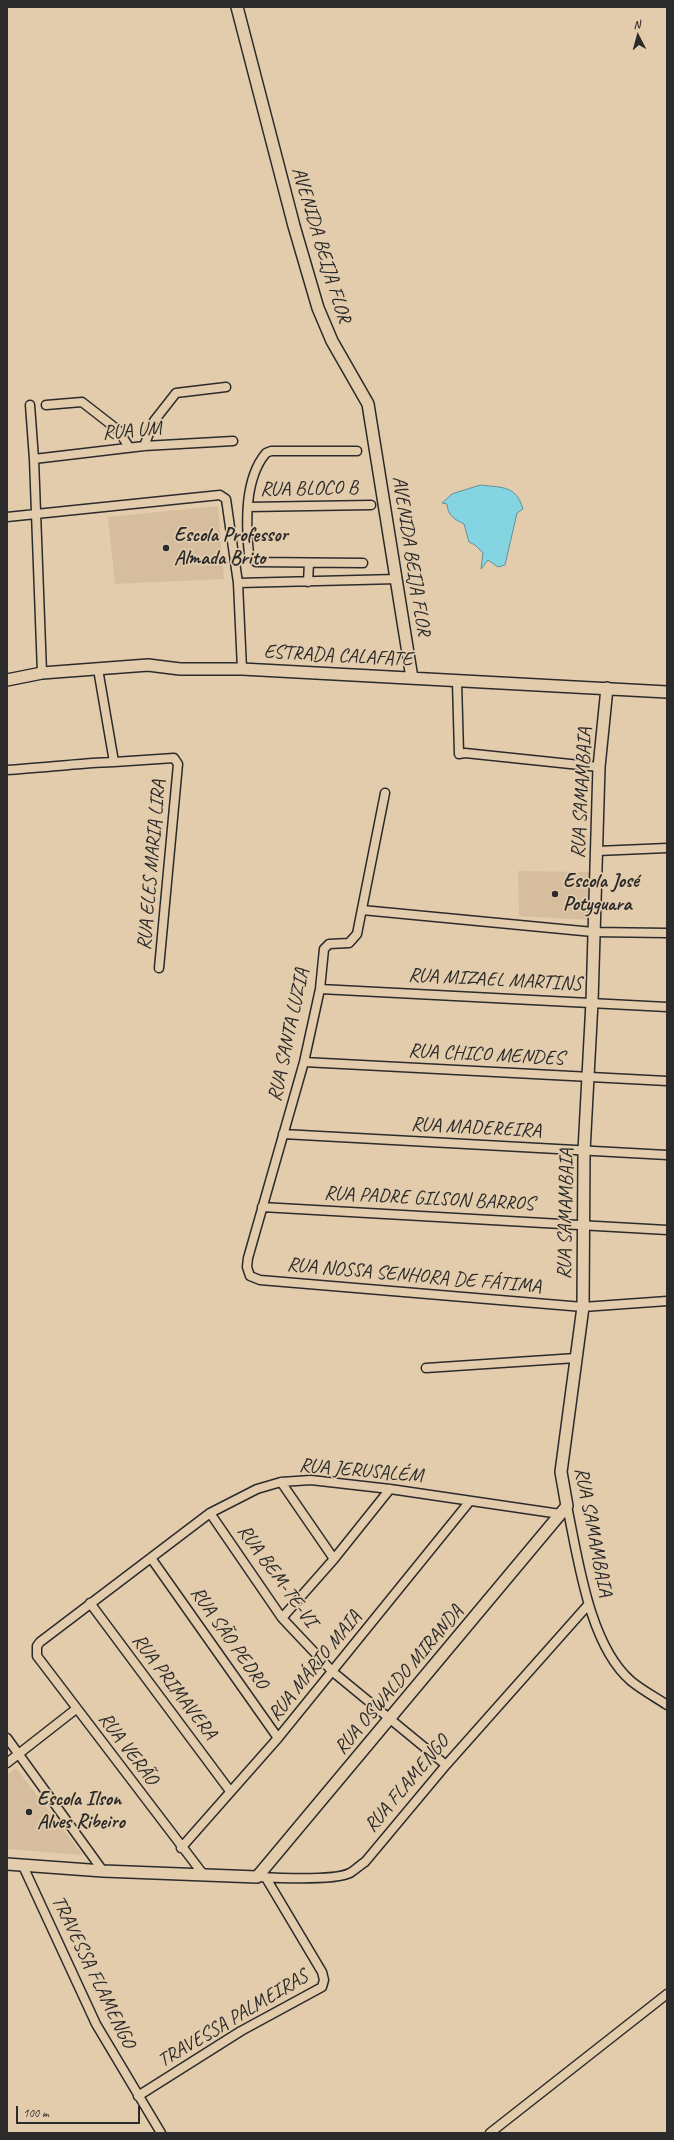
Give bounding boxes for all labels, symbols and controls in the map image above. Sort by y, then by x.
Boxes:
north arrow [618,16,658,56]
text: N [633,17,641,31]
street label: AVENIDA BEIJA FLOR [286,164,356,326]
street label: RUA UM [102,416,162,446]
street label: AVENIDA BEIJA FLOR [386,474,436,638]
street label: RUA BLOCO B [260,476,358,502]
place label: Escola Professor Almada Brito [174,524,288,571]
marker: Escola Professor Almada Brito [161,543,171,553]
street label: ESTRADA CALAFATE [263,640,413,672]
street label: RUA SAMAMBAIA [567,727,597,859]
street label: RUA ELES MARIA LIRA [133,779,171,951]
place label: Escola José Potyguara [563,870,639,917]
marker: Escola José Potyguara [550,889,560,899]
street label: RUA MIZAEL MARTINS [408,963,582,997]
street label: RUA SANTA LUZIA [263,966,315,1104]
street label: RUA CHICO MENDES [408,1039,564,1071]
street label: RUA MADEREIRA [410,1113,542,1143]
street label: RUA SAMAMBAIA [553,1148,579,1280]
street label: RUA PADRE GILSON BARROS [324,1182,534,1216]
street label: RUA NOSSA SENHORA DE FÁTIMA [286,1253,542,1299]
street label: RUA JERUSALÉM [298,1454,424,1488]
street label: RUA SAMAMBAIA [569,1465,617,1599]
street label: RUA BEM-TE-VI [232,1520,322,1632]
street label: RUA SÃO PEDRO [185,1582,273,1694]
street label: RUA OSWALDO MIRANDA [329,1600,469,1760]
street label: RUA MÁRIO MAIA [263,1606,367,1726]
street label: RUA PRIMAVERA [126,1629,222,1745]
street label: RUA VERÃO [93,1708,163,1790]
street label: RUA FLAMENGO [359,1731,455,1837]
place label: Escola Ilson Alves Ribeiro [37,1788,125,1835]
marker: Escola Ilson Alves Ribeiro [24,1807,34,1817]
street label: TRAVESSA FLAMENGO [46,1892,140,2052]
street label: TRAVESSA PALMEIRAS [154,1965,312,2073]
scale bar [18,2098,142,2124]
text: 100 m [23,2105,49,2121]

